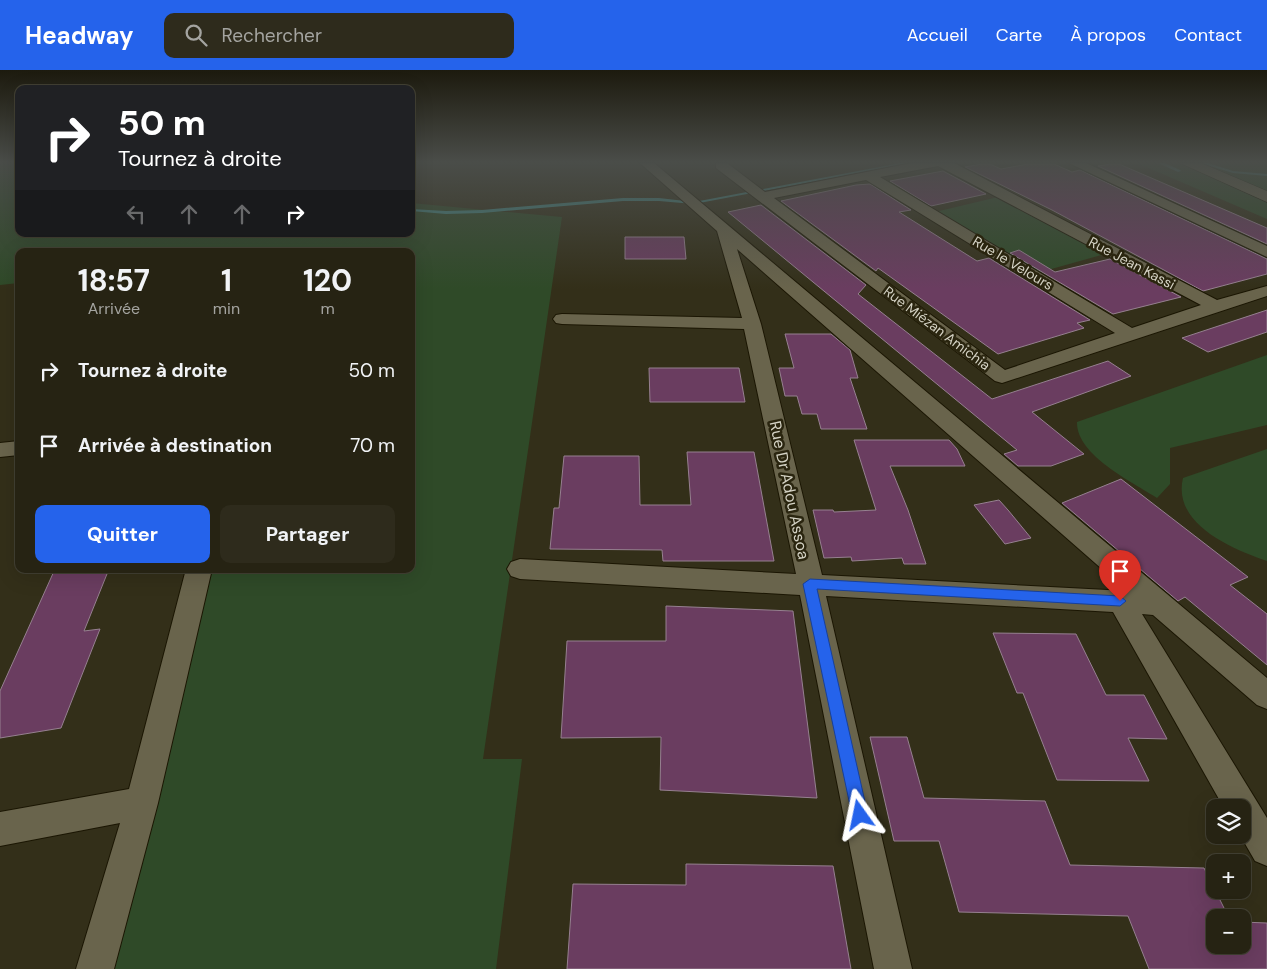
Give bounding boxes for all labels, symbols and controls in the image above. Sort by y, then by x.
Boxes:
search box [164,13,514,58]
text: Headway [25,20,134,51]
icon: search [182,21,210,49]
text: Rechercher [222,23,322,48]
text: Accueil [907,23,968,47]
text: Carte [996,23,1042,47]
text: À propos [1070,23,1146,47]
text: Contact [1174,23,1242,47]
text: 50 m [118,100,206,146]
icon: right [35,105,100,170]
text: Tournez à droite [118,144,282,173]
icon: left [122,200,150,228]
icon: ahead [175,200,203,228]
icon: ahead [228,200,256,228]
icon: right [281,200,309,228]
street label: Rue le Velours [969,232,1057,294]
street label: Rue Jean Kassi [1086,233,1178,293]
text: 18:57 [78,261,150,300]
text: 1 [221,261,232,300]
text: 120 [303,261,352,300]
street label: Rue Miézan Amichia [880,282,994,374]
text: Arrivée [88,298,140,319]
text: min [213,298,240,319]
text: m [320,298,335,319]
icon: right [35,357,63,385]
text: Tournez à droite [78,358,228,383]
text: 50 m [348,358,395,383]
street label: Rue Dr Adou Assoa [765,419,814,561]
icon: arrive [35,432,63,460]
text: Arrivée à destination [78,433,272,458]
text: 70 m [350,433,395,458]
button: Quitter [35,505,210,563]
button: Partager [220,505,395,563]
pin [1099,550,1141,601]
icon: arrive [1106,557,1134,585]
position arrow [833,788,885,840]
map controls [1206,799,1251,954]
button: layers [1206,799,1251,844]
button: + [1206,854,1251,899]
button: − [1206,909,1251,954]

